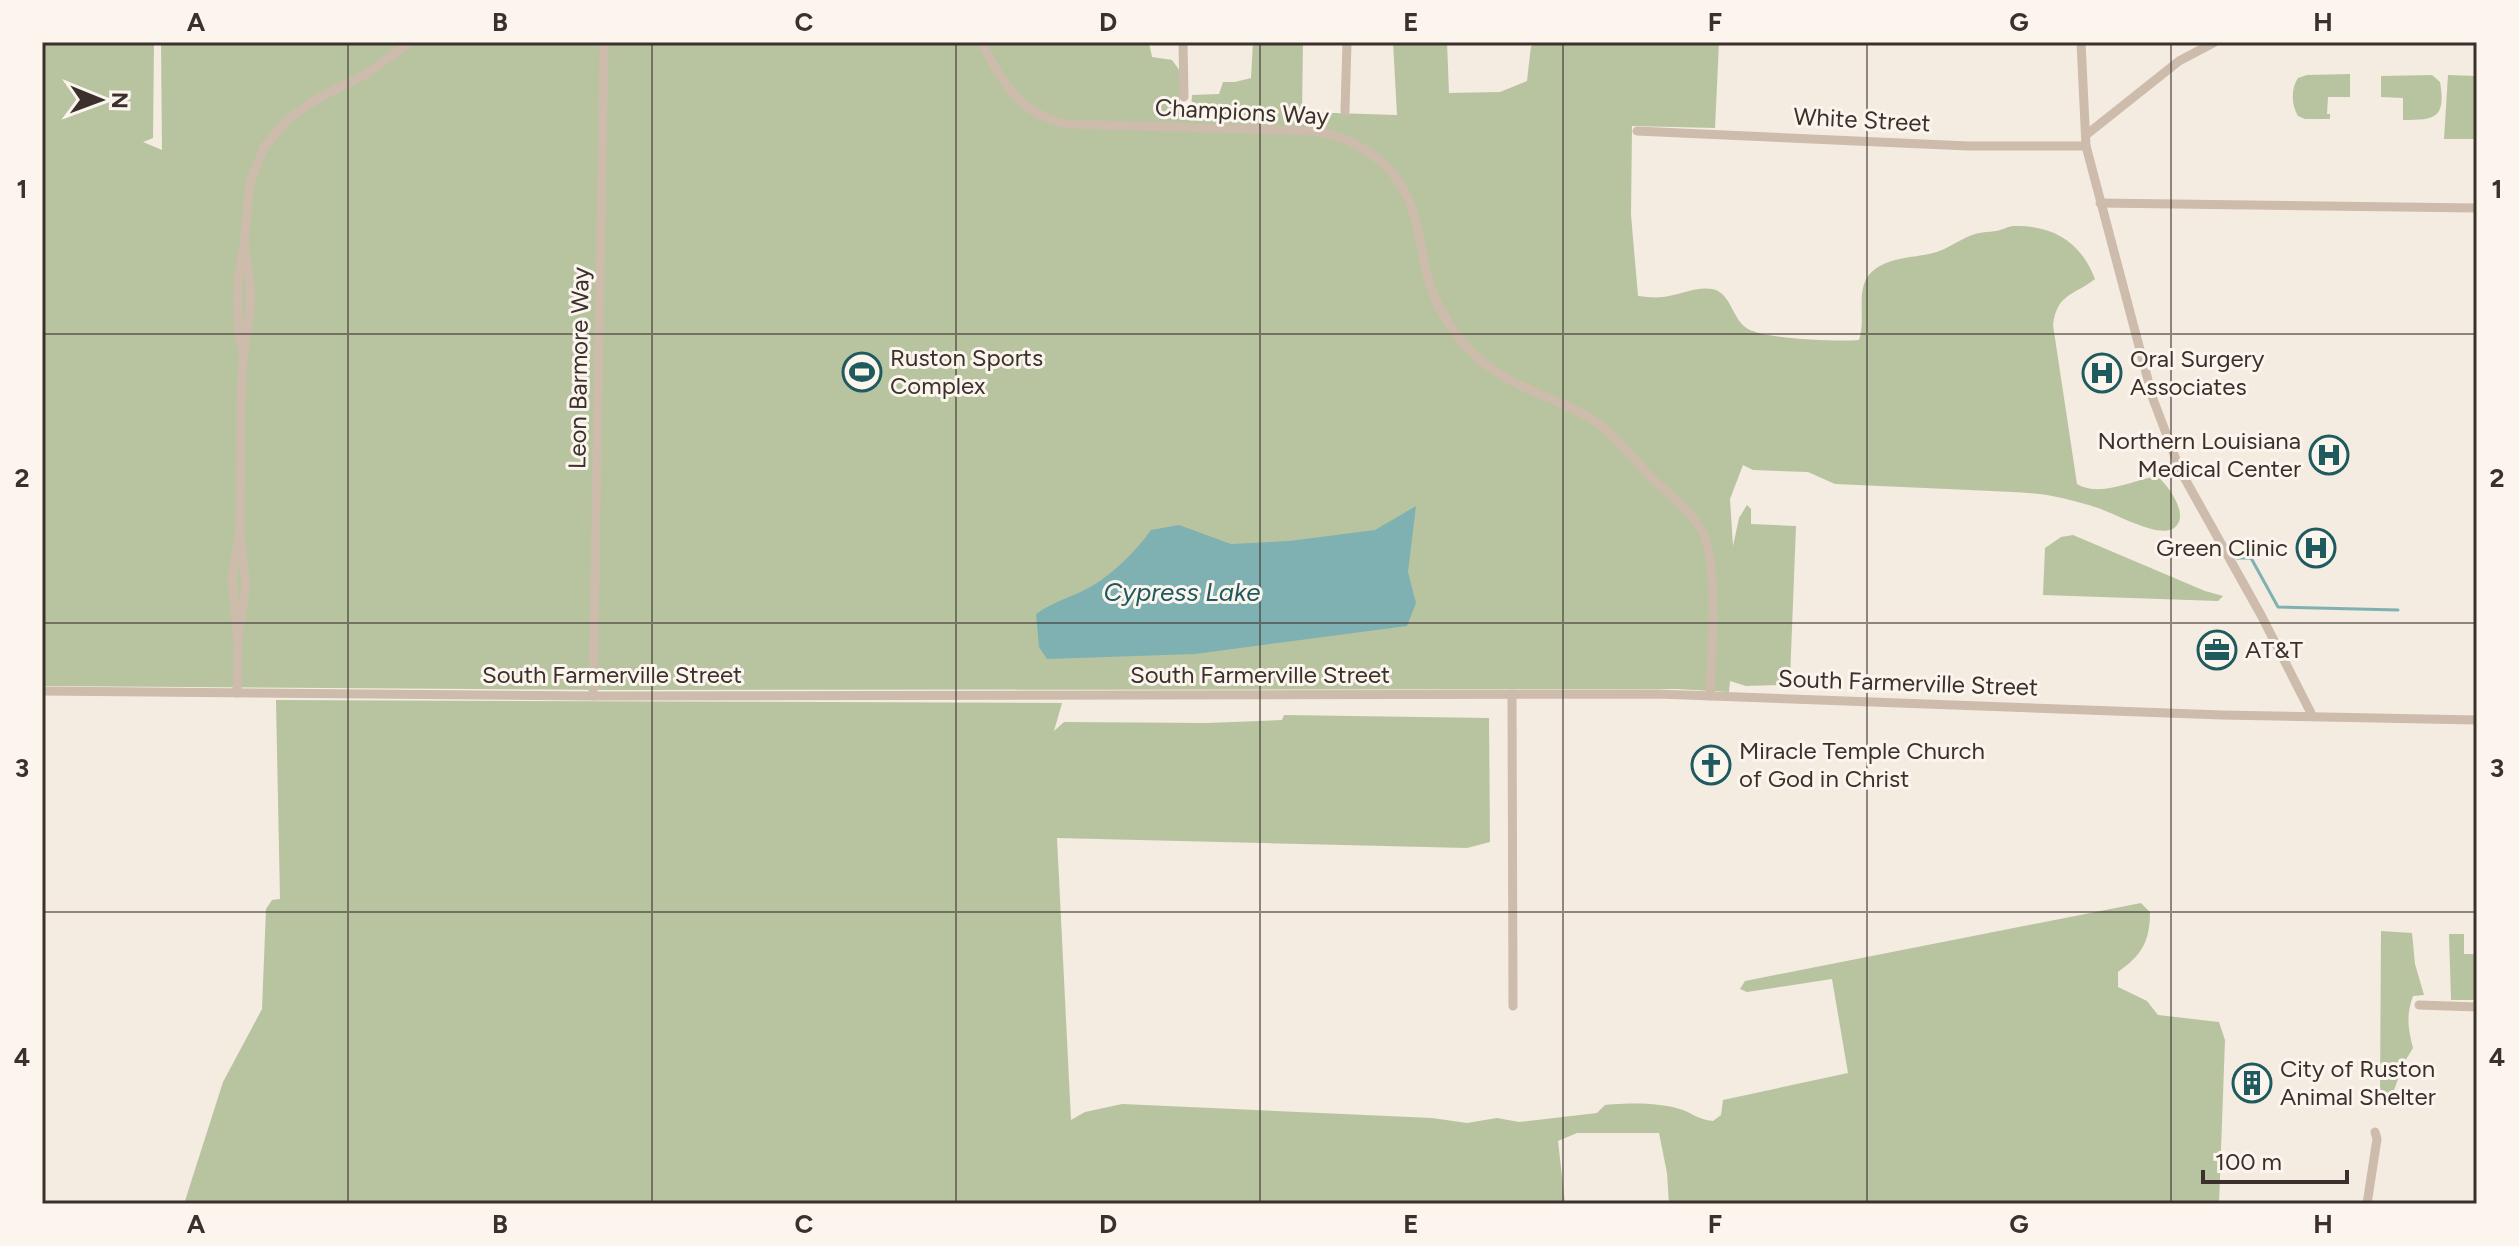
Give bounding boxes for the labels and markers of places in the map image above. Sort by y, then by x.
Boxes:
place label: Ruston Sports Complex [890,343,1043,400]
place label: Oral Surgery Associates [2130,344,2265,401]
sports icon: Ruston Sports Complex [841,351,883,393]
hospital icon: Oral Surgery Associates [2081,352,2123,394]
place label: Northern Louisiana Medical Center [2097,426,2301,483]
hospital icon: Northern Louisiana Medical Center [2308,434,2350,476]
hospital icon: Green Clinic [2295,527,2337,569]
place label: Green Clinic [2156,533,2288,562]
office icon: AT&T [2196,629,2238,671]
place label: AT&T [2245,635,2303,664]
place label: Miracle Temple Church of God in Christ [1739,736,1985,793]
church icon: Miracle Temple Church of God in Christ [1690,744,1732,786]
place label: City of Ruston Animal Shelter [2280,1054,2436,1111]
building icon: City of Ruston Animal Shelter [2231,1062,2273,1104]

